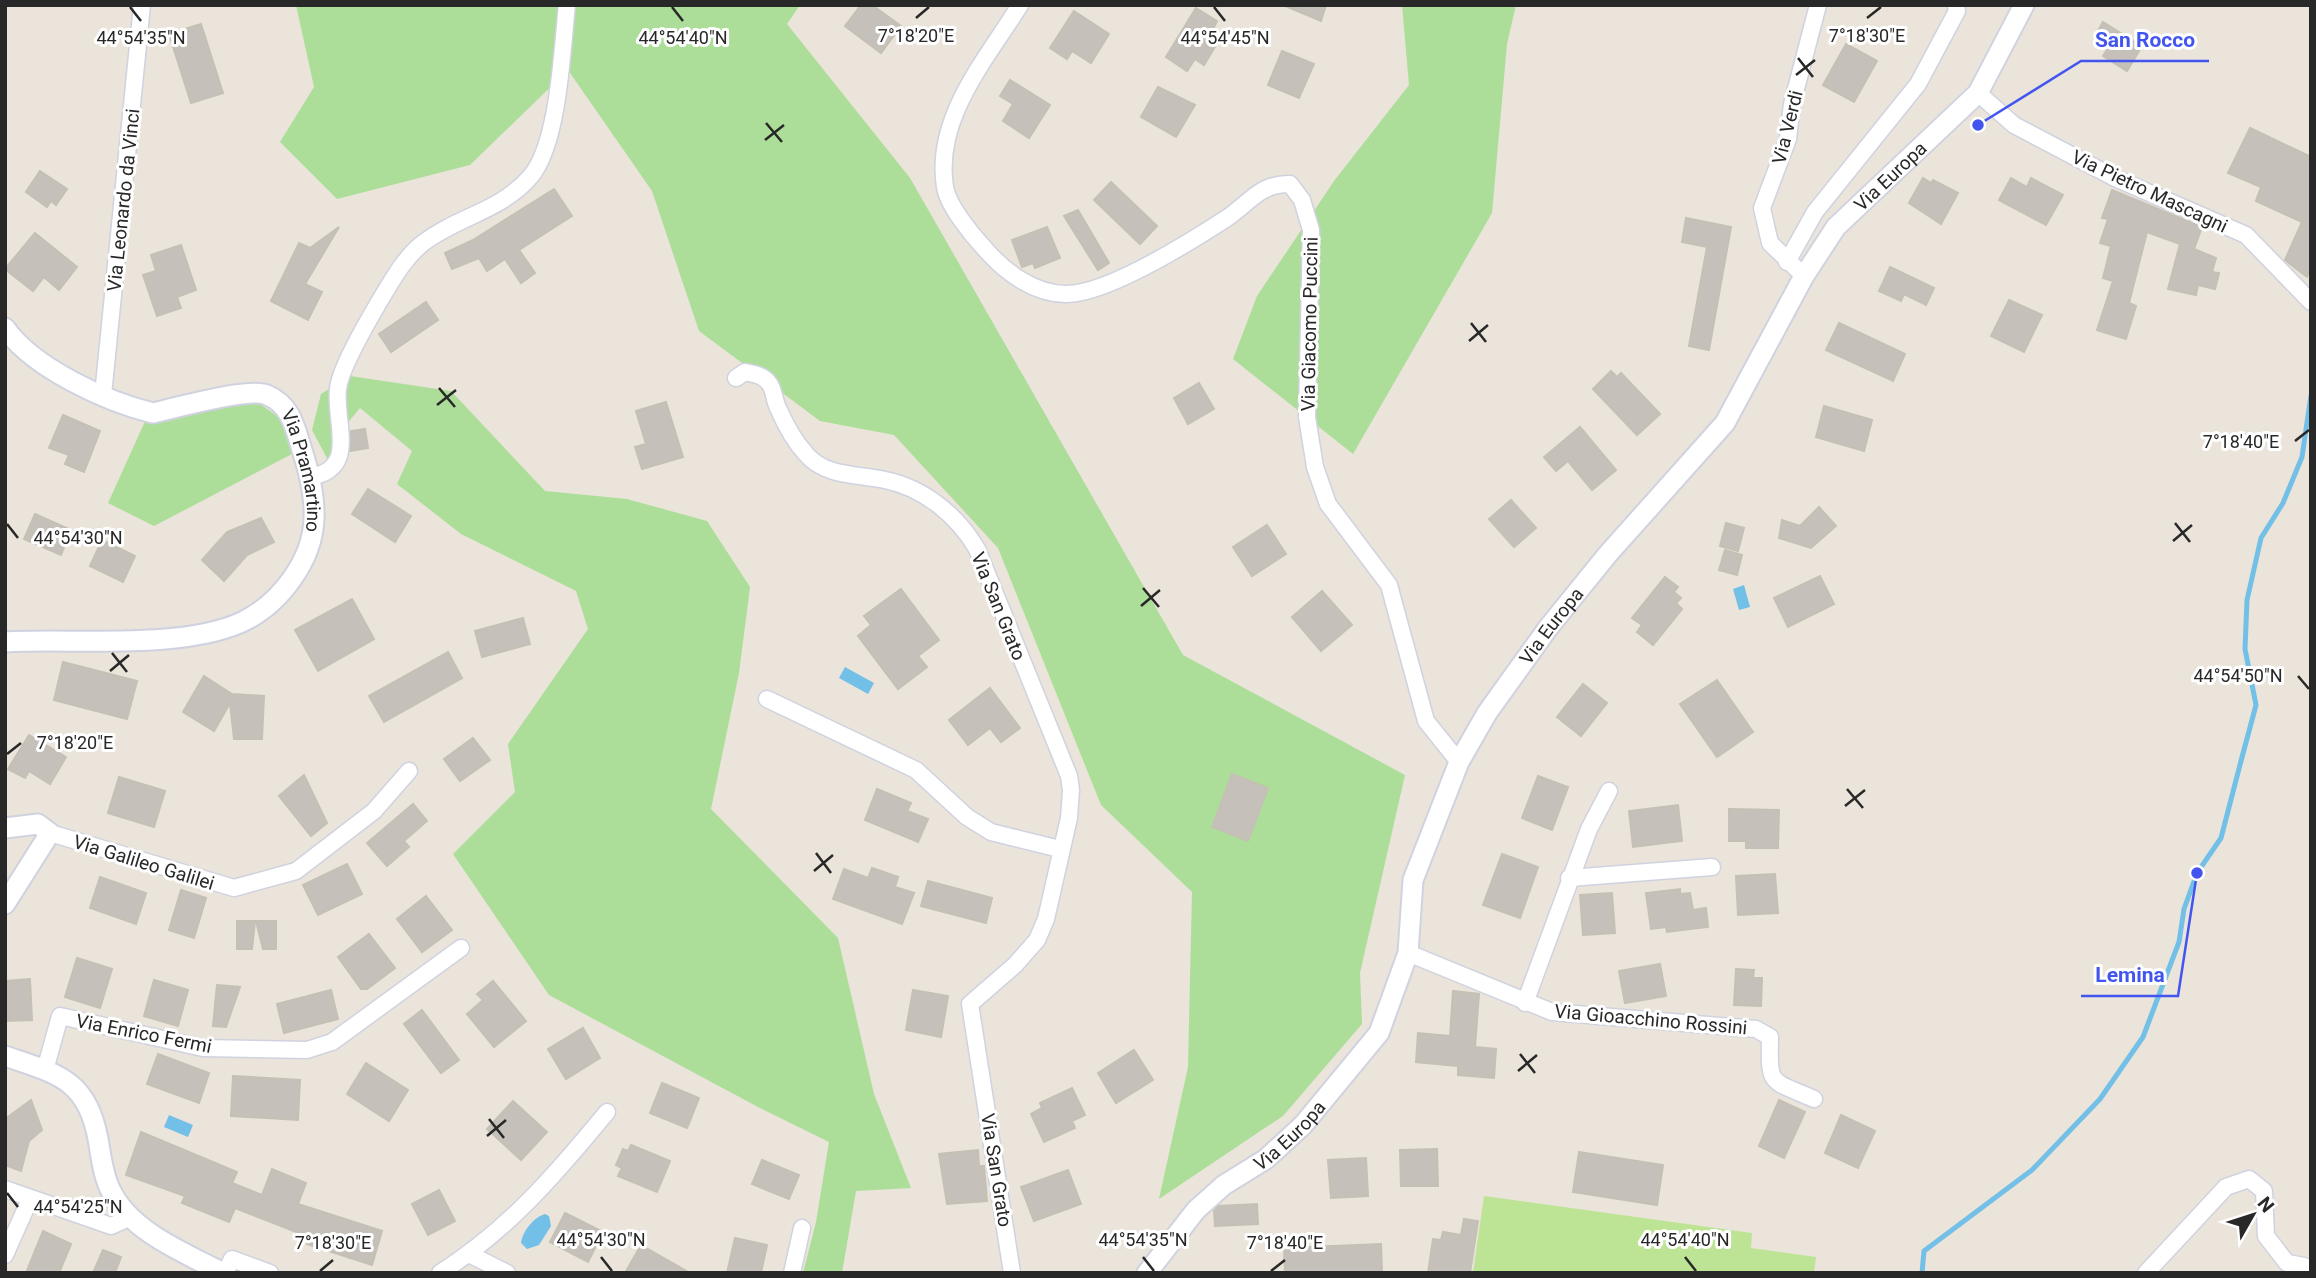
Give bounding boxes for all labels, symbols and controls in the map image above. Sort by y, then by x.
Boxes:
callout: San Rocco [2081,19,2209,61]
text: 7°18'20"E [878,25,954,46]
text: 7°18'30"E [1829,25,1905,46]
text: 44°54'35"N [96,27,186,48]
text: 44°54'40"N [638,27,728,48]
text: 44°54'45"N [1180,27,1270,48]
text: San Rocco [2095,28,2195,52]
street label: Via Verdi [1767,88,1808,166]
street label: Via Leonardo da Vinci [102,107,145,293]
street label: Via Europa [1849,137,1931,216]
street label: Via Pietro Mascagni [2068,145,2231,238]
street label: Via Giacomo Puccini [1296,236,1323,412]
street label: Via Pramartino [276,405,325,533]
text: 7°18'40"E [2203,431,2279,452]
text: 44°54'30"N [33,527,123,548]
street label: Via San Grato [966,549,1031,664]
street label: Via Europa [1515,583,1588,669]
text: 44°54'50"N [2193,665,2283,686]
text: 7°18'20"E [37,732,113,753]
street label: Via Galileo Galilei [71,830,217,895]
callout: Lemina [2081,954,2178,996]
text: Lemina [2095,963,2165,987]
street label: Via Gioacchino Rossini [1554,1000,1748,1039]
street label: Via Enrico Fermi [74,1009,214,1058]
street label: Via Europa [1250,1096,1330,1176]
street label: Via San Grato [976,1112,1017,1229]
north arrow [2218,1180,2288,1250]
text: N [2253,1192,2279,1217]
text: 44°54'25"N [33,1196,123,1217]
text: 44°54'30"N [556,1229,646,1250]
text: 44°54'35"N [1098,1229,1188,1250]
text: 44°54'40"N [1640,1229,1730,1250]
text: 7°18'30"E [295,1232,371,1253]
text: 7°18'40"E [1247,1232,1323,1253]

